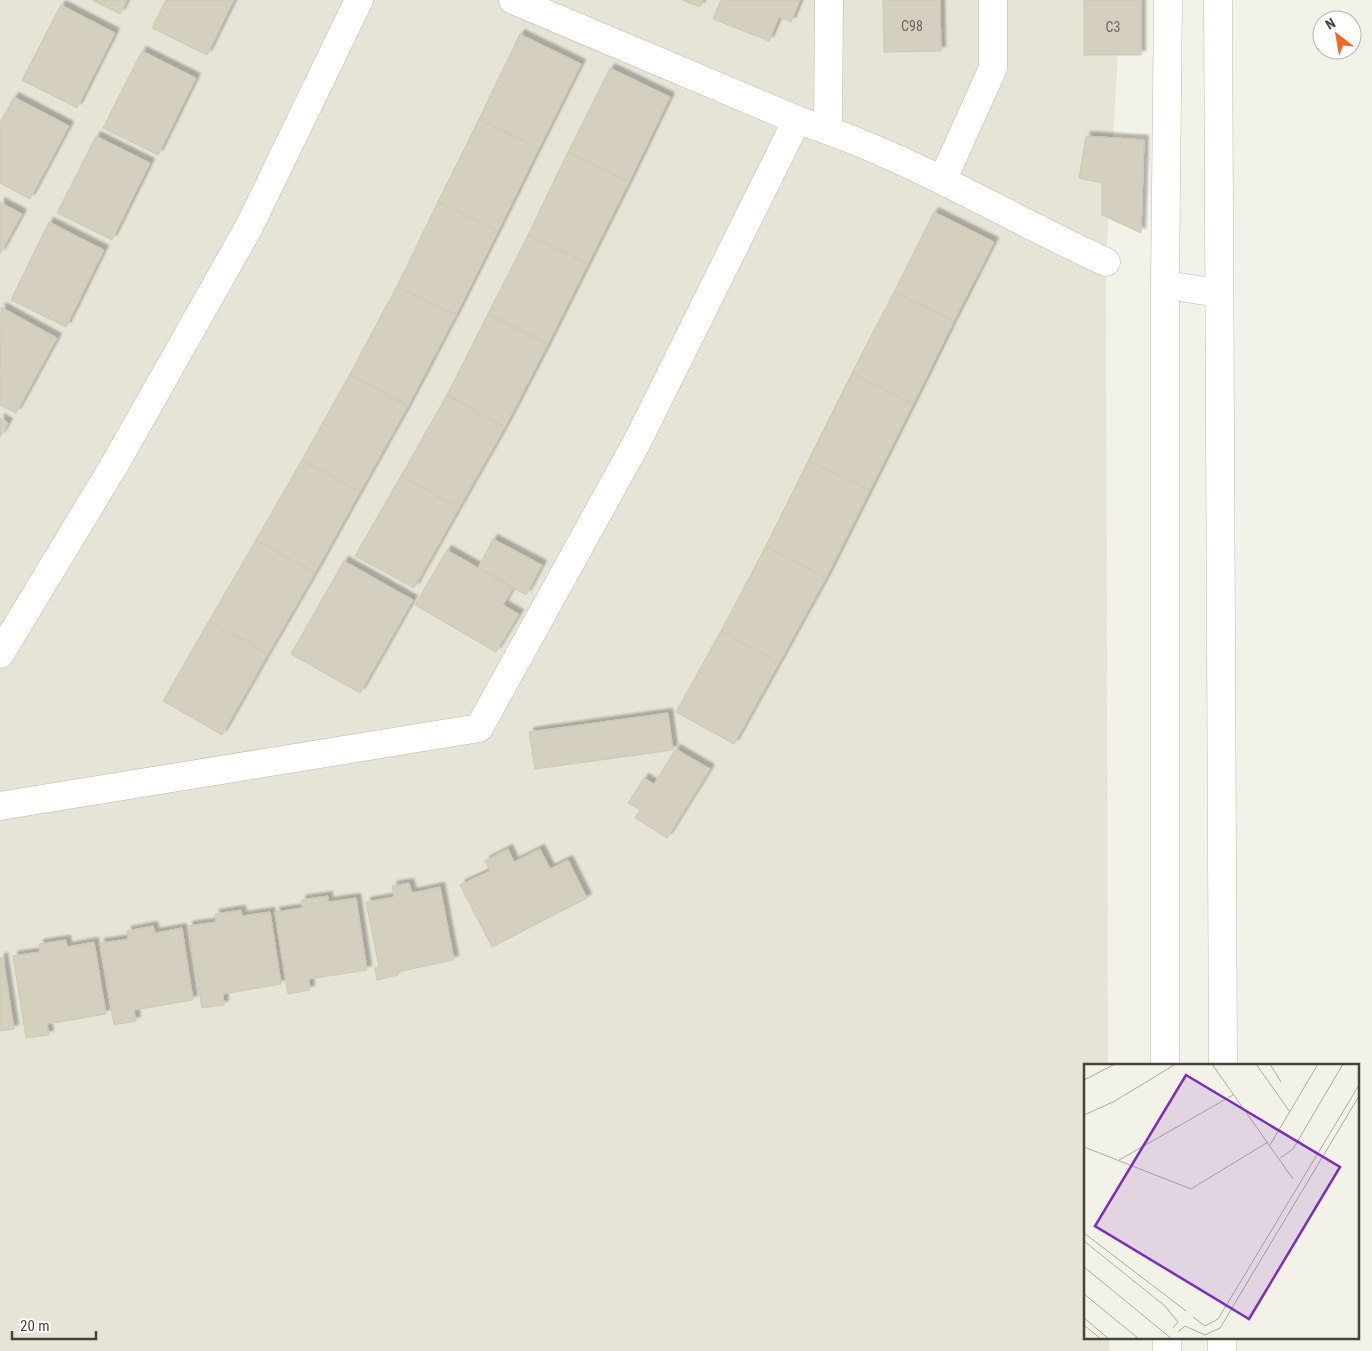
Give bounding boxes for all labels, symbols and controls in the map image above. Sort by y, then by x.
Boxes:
north arrow [1312,10,1362,60]
text: N [1323,15,1338,33]
house number: C98 [901,18,923,34]
house number: C3 [1106,19,1120,35]
inset map [1084,1064,1360,1338]
scale bar [12,1308,96,1340]
text: 20 m [20,1317,50,1335]

